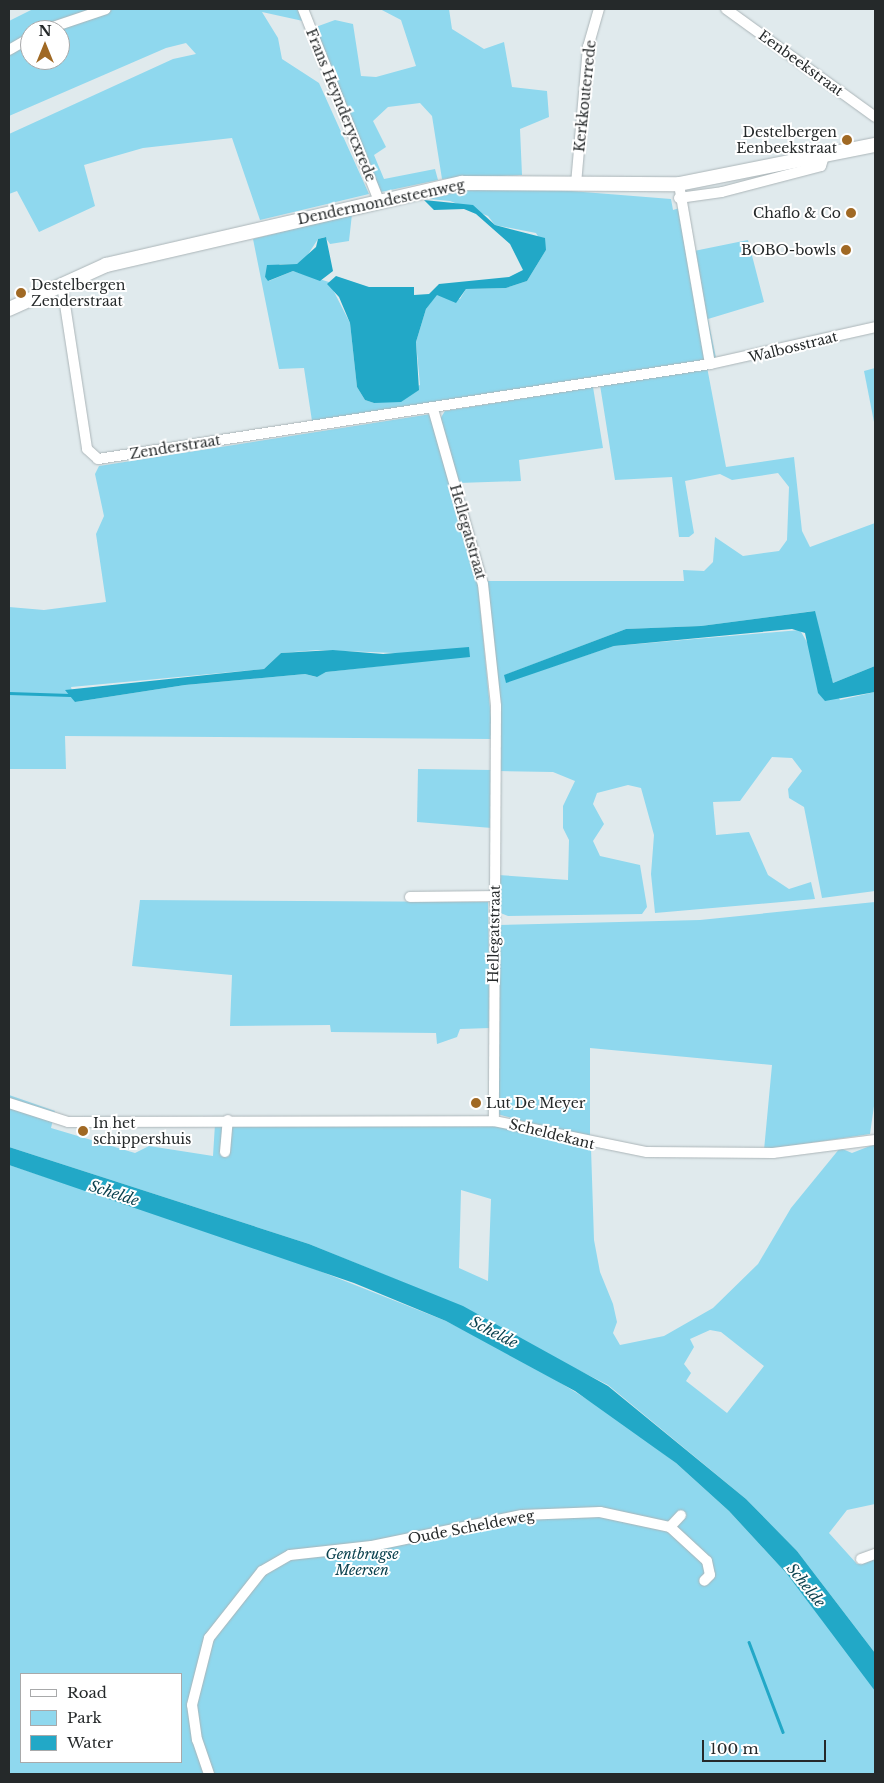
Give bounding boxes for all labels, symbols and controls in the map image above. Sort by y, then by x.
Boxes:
north arrow [20,20,70,70]
text: N [38,22,52,40]
street label: Frans Heynderycxrede [303,26,379,184]
street label: Eenbeekstraat [755,27,847,99]
street label: Kerkkouterrede [571,39,599,153]
place label: Destelbergen Eenbeekstraat [736,124,837,156]
marker: Destelbergen Eenbeekstraat [841,134,853,146]
street label: Dendermondesteenweg [296,176,466,228]
place label: Chaflo & Co [753,205,841,221]
marker: Chaflo & Co [845,207,857,219]
place label: BOBO-bowls [741,242,836,258]
marker: BOBO-bowls [840,244,852,256]
place label: Destelbergen Zenderstraat [31,277,125,310]
marker: Destelbergen Zenderstraat [15,287,27,299]
street label: Walbosstraat [747,328,839,366]
street label: Zenderstraat [128,432,222,462]
street label: Hellegatstraat [446,482,490,582]
street label: Hellegatstraat [485,885,503,983]
place label: Lut De Meyer [486,1095,585,1111]
marker: Lut De Meyer [470,1097,482,1109]
place label: In het schippershuis [93,1115,191,1148]
street label: Scheldekant [508,1115,596,1153]
marker: In het schippershuis [77,1125,89,1137]
water label: Schelde [87,1176,141,1210]
water label: Schelde [467,1312,521,1352]
street label: Oude Scheldeweg [406,1507,536,1547]
park label: Gentbrugse Meersen [325,1546,399,1578]
water label: Schelde [783,1559,829,1611]
legend [20,1673,182,1763]
text: Road [67,1683,107,1702]
text: Park [67,1708,102,1727]
scale bar [704,1730,828,1762]
text: Water [67,1733,113,1752]
text: 100 m [710,1739,759,1758]

